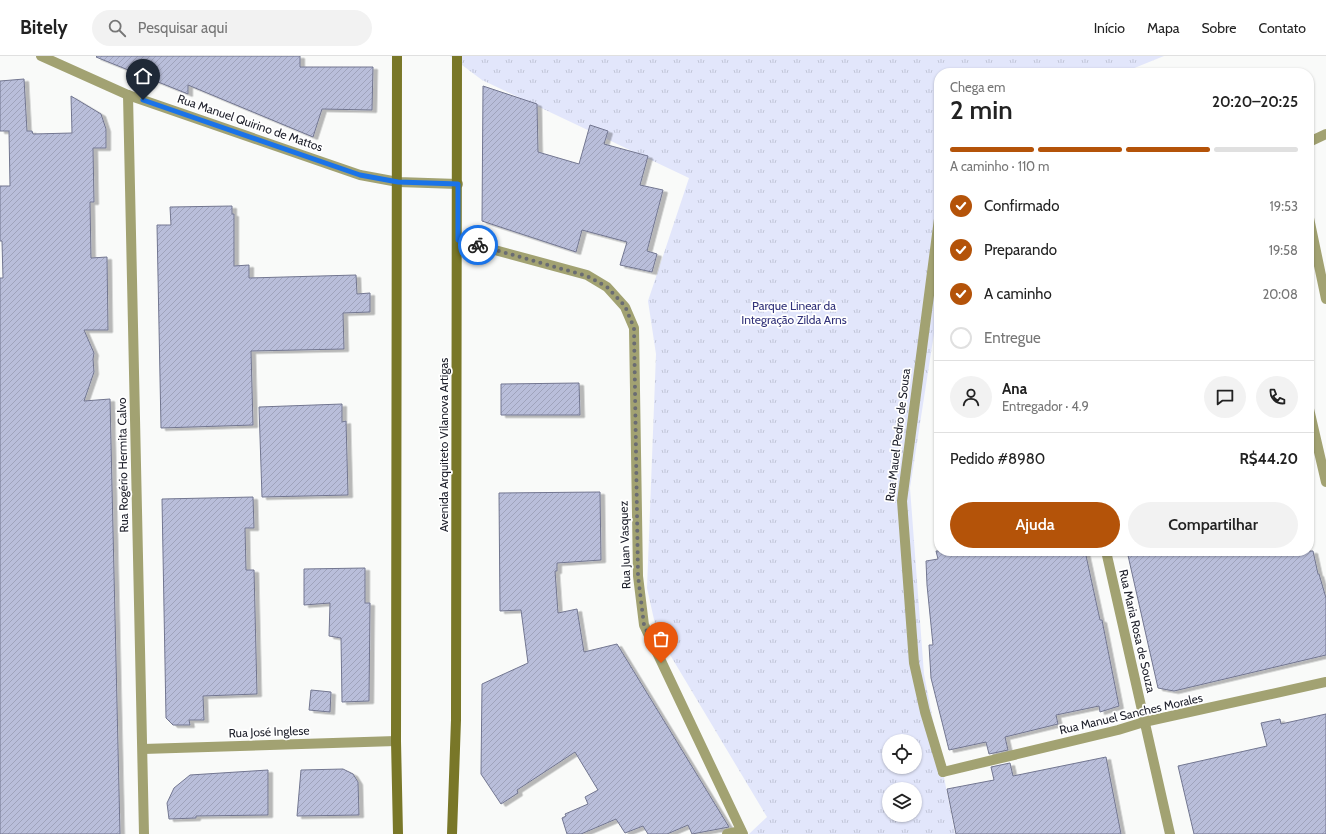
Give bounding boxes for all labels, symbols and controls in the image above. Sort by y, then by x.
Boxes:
search box [92,10,372,46]
text: Bitely [20,16,68,39]
icon: search [106,17,128,39]
text: Pesquisar aqui [138,19,228,37]
text: Início [1094,19,1125,37]
text: Mapa [1147,19,1179,37]
text: Sobre [1201,19,1236,37]
text: Contato [1258,19,1306,37]
pin [126,59,160,100]
icon: home [132,65,154,87]
text: Chega em [950,79,1005,95]
street label: Rua Manuel Quirino de Mattos [176,91,325,154]
text: 20:20–20:25 [1212,93,1298,111]
text: 2 min [950,94,1013,126]
text: A caminho · 110 m [950,158,1050,174]
icon: check [950,195,972,217]
text: Confirmado [984,197,1059,215]
text: 19:53 [1270,198,1298,214]
courier [458,225,498,265]
icon: bike [467,234,489,256]
icon: check [950,239,972,261]
text: Preparando [984,241,1057,259]
text: 19:58 [1269,242,1298,258]
icon: check [950,283,972,305]
text: A caminho [984,285,1052,303]
text: 20:08 [1262,286,1298,302]
park label: Parque Linear da Integração Zilda Arns [741,298,847,327]
text: Entregue [984,329,1041,347]
street label: Avenida Arquiteto Vilanova Artigas [436,358,451,532]
street label: Rua Mauel Pedro de Sousa [882,367,913,502]
button: person [950,376,992,418]
button: chat [1204,376,1246,418]
button: phone [1256,376,1298,418]
text: Ana [1002,380,1027,398]
street label: Rua Rogério Hermita Calvo [114,397,131,533]
text: Entregador · 4.9 [1002,398,1089,414]
text: Pedido #8980 [950,450,1045,468]
text: R$44.20 [1239,450,1298,468]
street label: Rua Juan Vasquez [615,500,634,590]
button: Ajuda [950,502,1120,548]
button: Compartilhar [1128,502,1298,548]
street label: Rua Maria Rosa de Souza [1116,568,1159,694]
pin [644,622,678,663]
icon: bag [650,628,672,650]
street label: Rua Manuel Sanches Morales [1058,690,1204,737]
street label: Rua José Inglese [228,723,310,740]
map controls [882,734,922,822]
button: locate [882,734,922,774]
button: layers [882,782,922,822]

